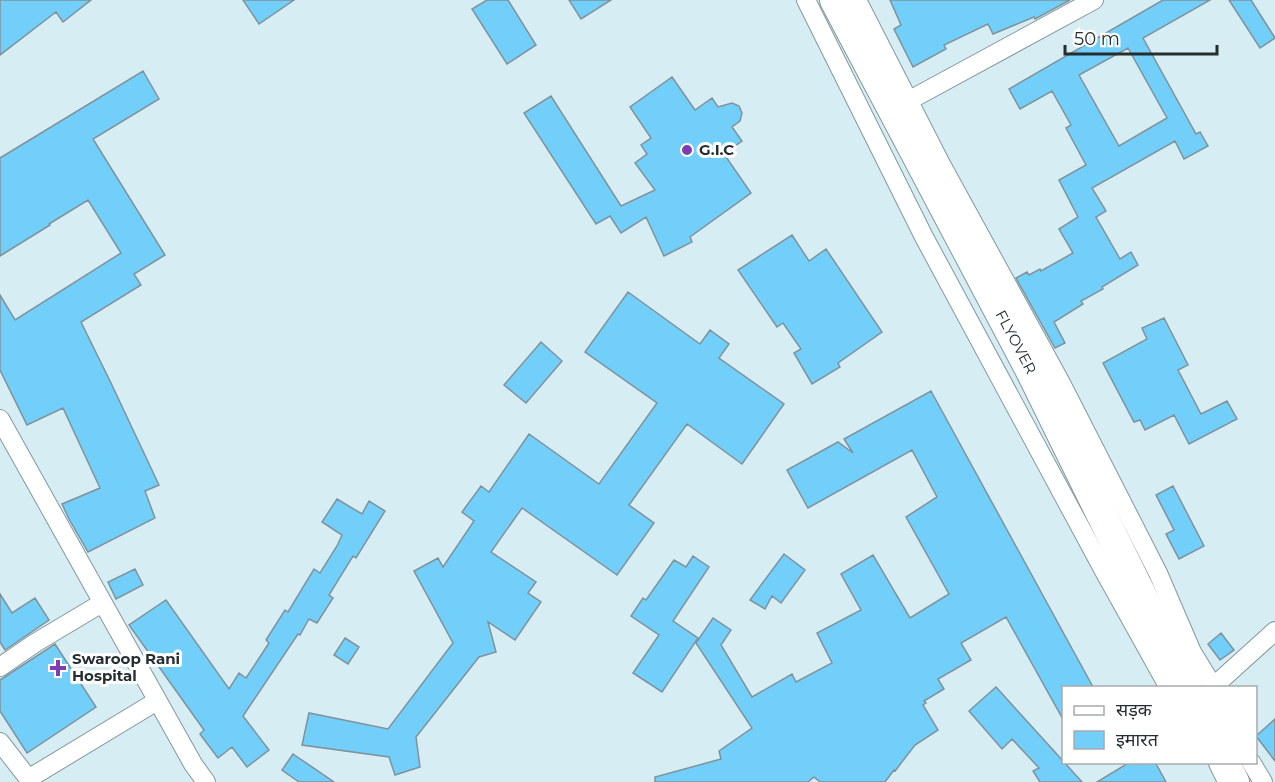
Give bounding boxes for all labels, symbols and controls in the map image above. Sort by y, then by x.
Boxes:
scale bar [1065,18,1216,56]
text: 50 m [1074,28,1120,50]
place label: G.I.C [699,140,734,159]
marker: G.I.C [680,143,694,157]
street label: FLYOVER [992,307,1041,377]
place label: Swaroop Rani Hospital [72,649,180,685]
marker: Swaroop Rani Hospital [49,659,67,677]
legend [1062,686,1257,764]
text: सड़क [1116,699,1153,721]
text: इमारत [1116,729,1159,751]

